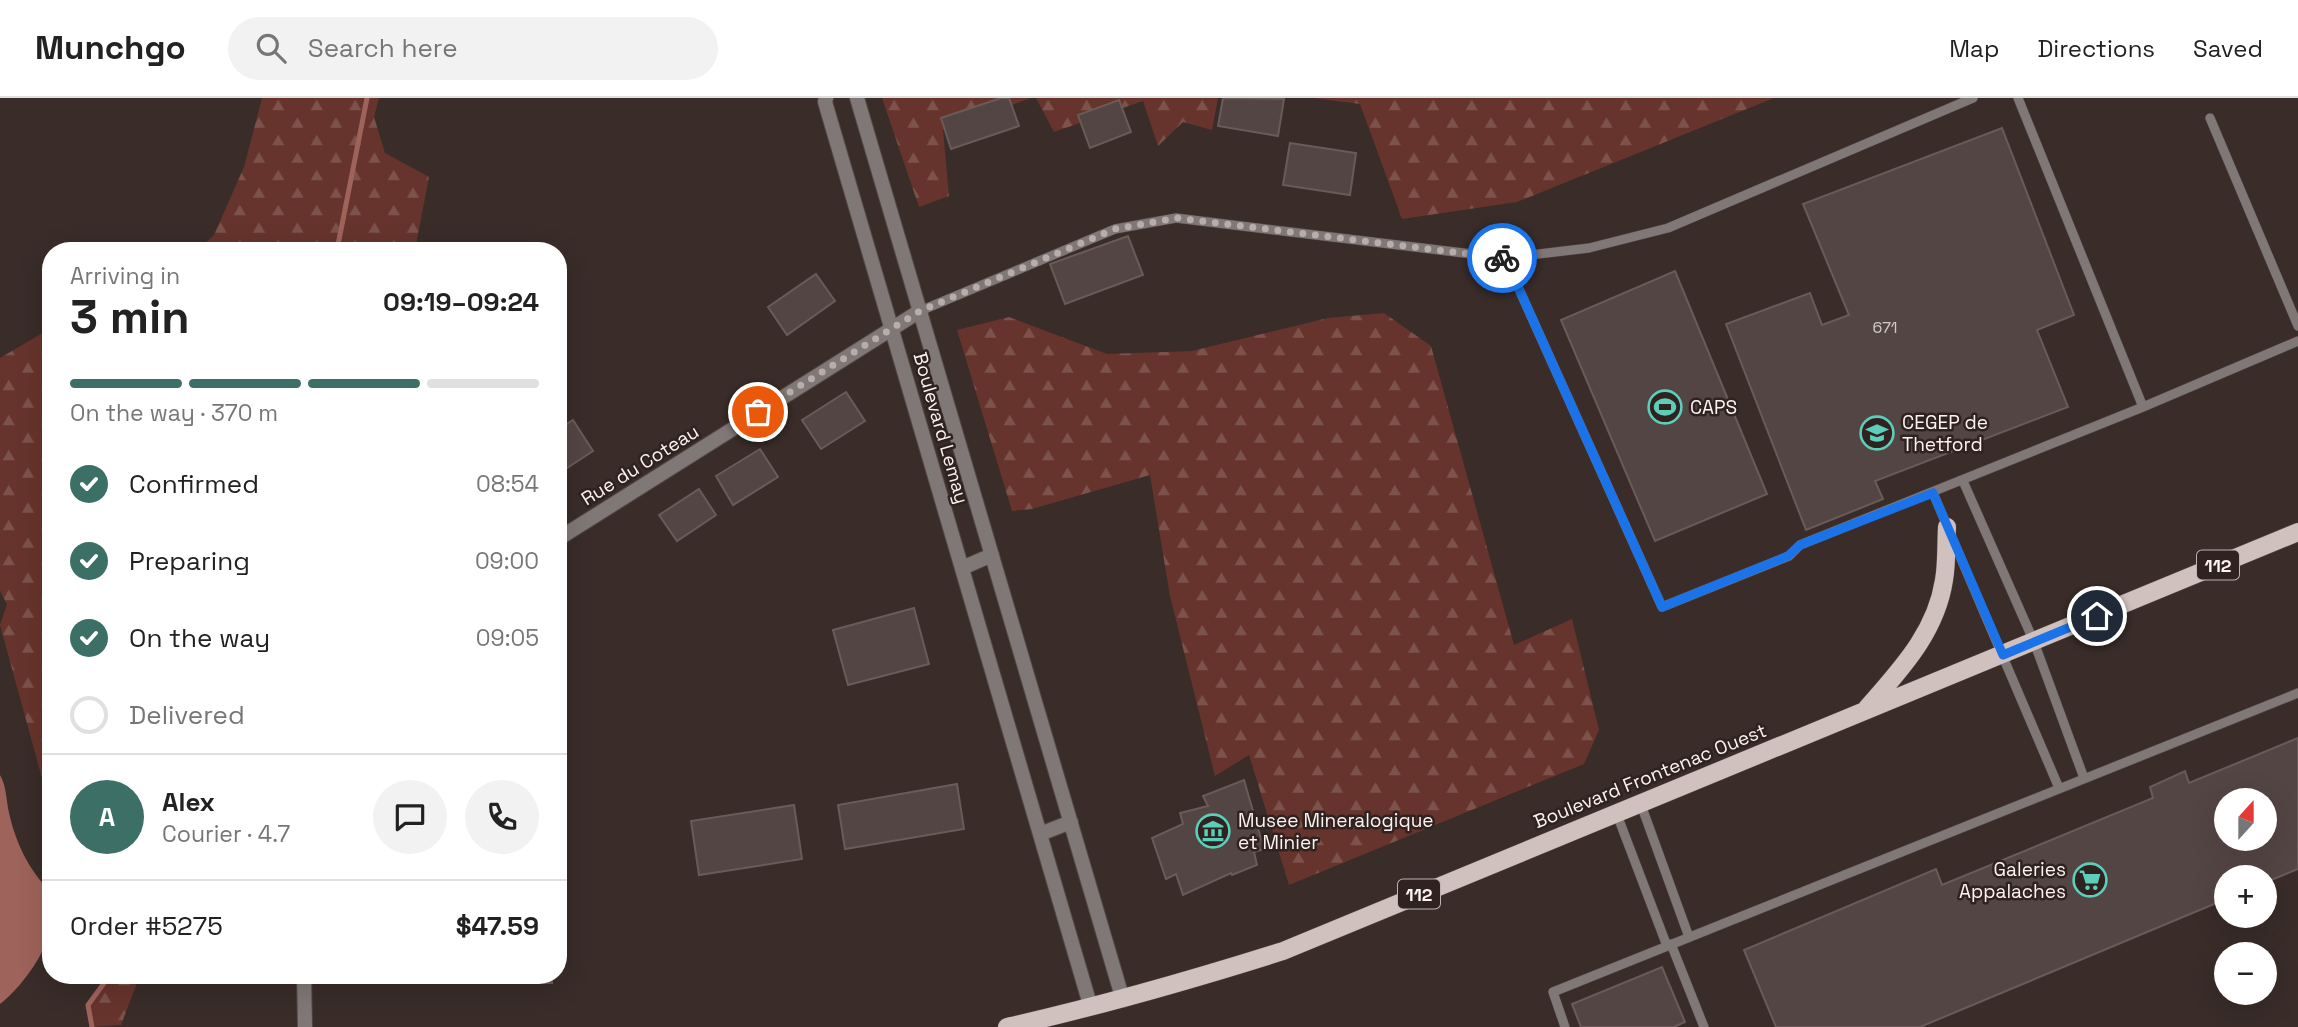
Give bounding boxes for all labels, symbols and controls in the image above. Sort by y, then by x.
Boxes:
search box [228,17,718,80]
text: Munchgo [35,27,186,69]
icon: search [252,29,290,67]
text: Search here [308,31,458,65]
text: Map [1949,33,1999,64]
text: Directions [2037,33,2155,64]
text: Saved [2193,33,2263,64]
courier [1467,223,1537,293]
icon: bike [1483,239,1521,277]
text: Arriving in [70,261,180,291]
text: 09:19–09:24 [383,285,539,319]
text: 3 min [70,288,190,346]
house number: 671 [1872,317,1898,338]
street label: Boulevard Lemay [907,349,975,507]
pin [728,382,788,442]
sports icon: CAPS [1646,388,1684,426]
icon: bag [739,393,777,431]
place label: CAPS [1690,395,1737,420]
text: On the way · 370 m [70,398,278,428]
place label: CEGEP de Thetford [1902,410,1988,457]
school or university icon: CEGEP de Thetford [1858,414,1896,452]
street label: Rue du Coteau [577,419,703,511]
icon: check [70,465,108,503]
text: Confirmed [129,467,259,501]
text: 08:54 [476,469,539,499]
icon: check [70,542,108,580]
text: Preparing [129,544,250,578]
text: 09:00 [475,546,539,576]
road number: 112 [2197,550,2239,579]
pin [2067,586,2127,646]
icon: home [2078,597,2116,635]
icon: check [70,619,108,657]
text: On the way [129,621,270,655]
text: 09:05 [476,623,539,653]
text: Delivered [129,698,245,732]
street label: Boulevard Frontenac Ouest [1530,718,1770,834]
button: chat [373,780,447,854]
button: phone [465,780,539,854]
text: Alex [162,785,215,819]
north arrow [2214,788,2277,850]
map controls [2214,788,2277,1005]
text: A [99,800,115,834]
place label: Musee Mineralogique et Minier [1238,808,1434,855]
museum icon: Musee Mineralogique et Minier [1194,812,1232,850]
text: Courier · 4.7 [162,819,290,849]
place label: Galeries Appalaches [1959,857,2066,904]
supermarket icon: Galeries Appalaches [2071,861,2109,899]
button: + [2214,865,2277,928]
road number: 112 [1398,880,1440,908]
text: Order #5275 [70,909,223,943]
text: $47.59 [456,909,539,943]
button: − [2214,942,2277,1005]

